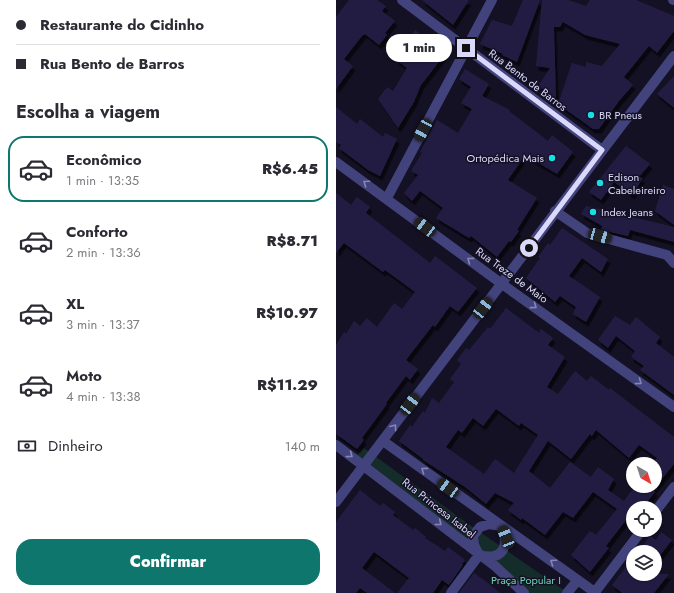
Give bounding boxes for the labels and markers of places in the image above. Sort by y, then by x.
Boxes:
place label: BR Pneus [599,107,643,123]
marker: BR Pneus [586,110,596,120]
place label: Ortopédica Mais [466,150,545,166]
marker: Ortopédica Mais [547,153,557,163]
place label: Edison Cabeleireiro [608,169,666,198]
marker: Edison Cabeleireiro [595,178,605,188]
place label: Index Jeans [601,204,654,220]
marker: Index Jeans [588,207,598,217]

